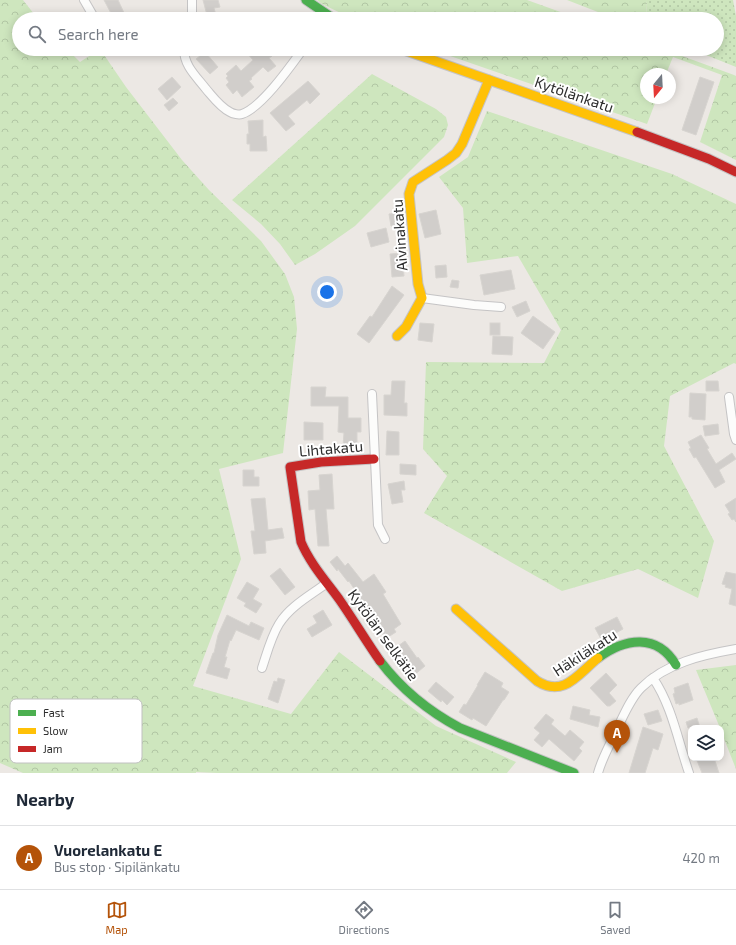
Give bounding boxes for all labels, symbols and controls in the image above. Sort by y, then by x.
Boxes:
search box [12,12,724,56]
icon: search [26,23,48,45]
text: Search here [58,25,139,43]
north arrow [640,68,676,104]
street label: Kytölänkatu [533,72,616,116]
street label: Aivinakatu [388,199,410,272]
your location [317,282,337,302]
street label: Lihtakatu [298,436,364,460]
street label: Kytölän selkätie [345,585,423,684]
street label: Häkiläkatu [549,625,620,679]
legend [10,699,142,763]
text: Fast [43,706,65,719]
pin: A [604,720,630,753]
text: Slow [43,724,68,737]
map controls [688,725,724,761]
button: layers [688,725,724,761]
text: Jam [43,742,62,755]
text: Nearby [16,789,74,809]
text: Vuorelankatu E [54,841,162,859]
text: A [25,850,33,866]
text: 420 m [683,850,720,866]
text: Bus stop · Sipilänkatu [54,859,180,875]
tab: Map [106,899,128,936]
tab: Directions [339,899,389,936]
tab: Saved [600,899,631,936]

